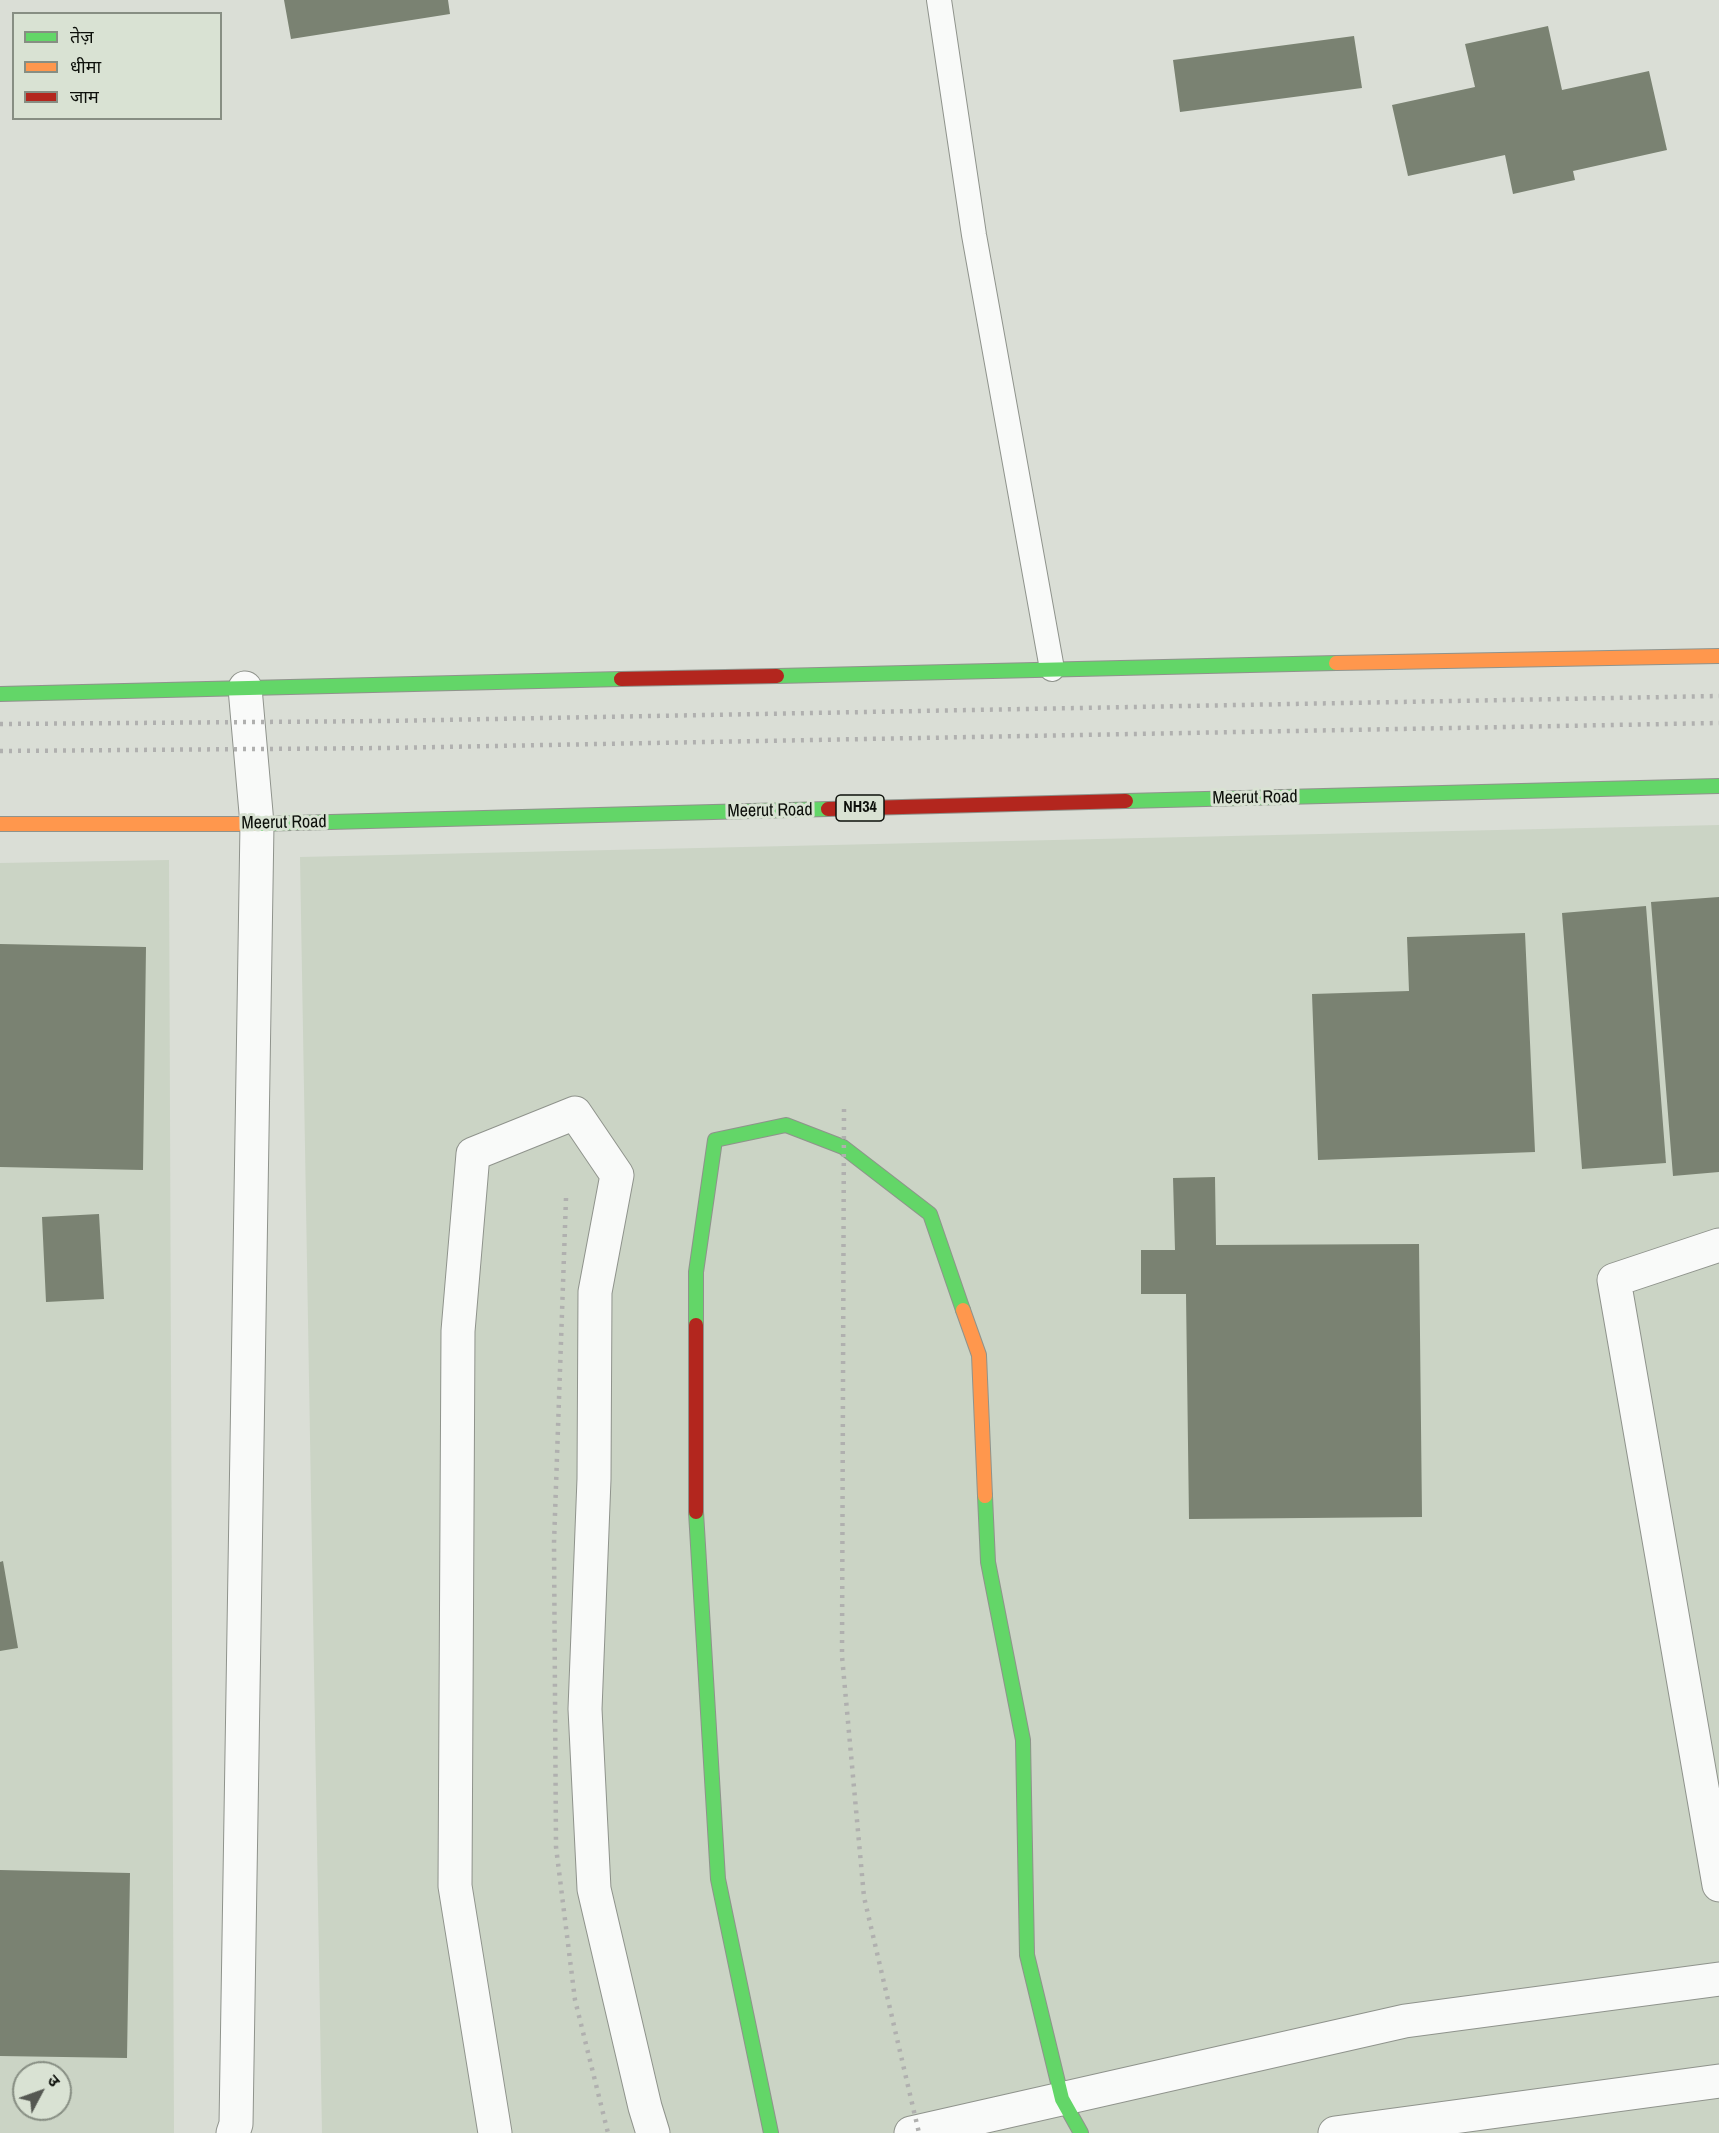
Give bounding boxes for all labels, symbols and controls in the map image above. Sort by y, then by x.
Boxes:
legend [12,12,222,120]
text: तेज़ [70,24,94,49]
text: धीमा [70,54,101,79]
text: जाम [70,84,99,109]
street label: Meerut Road [1212,786,1298,810]
road number: NH34 [836,795,884,821]
street label: Meerut Road [727,799,813,823]
street label: Meerut Road [241,811,327,835]
north arrow [12,2061,72,2121]
text: उ [43,2070,65,2091]

